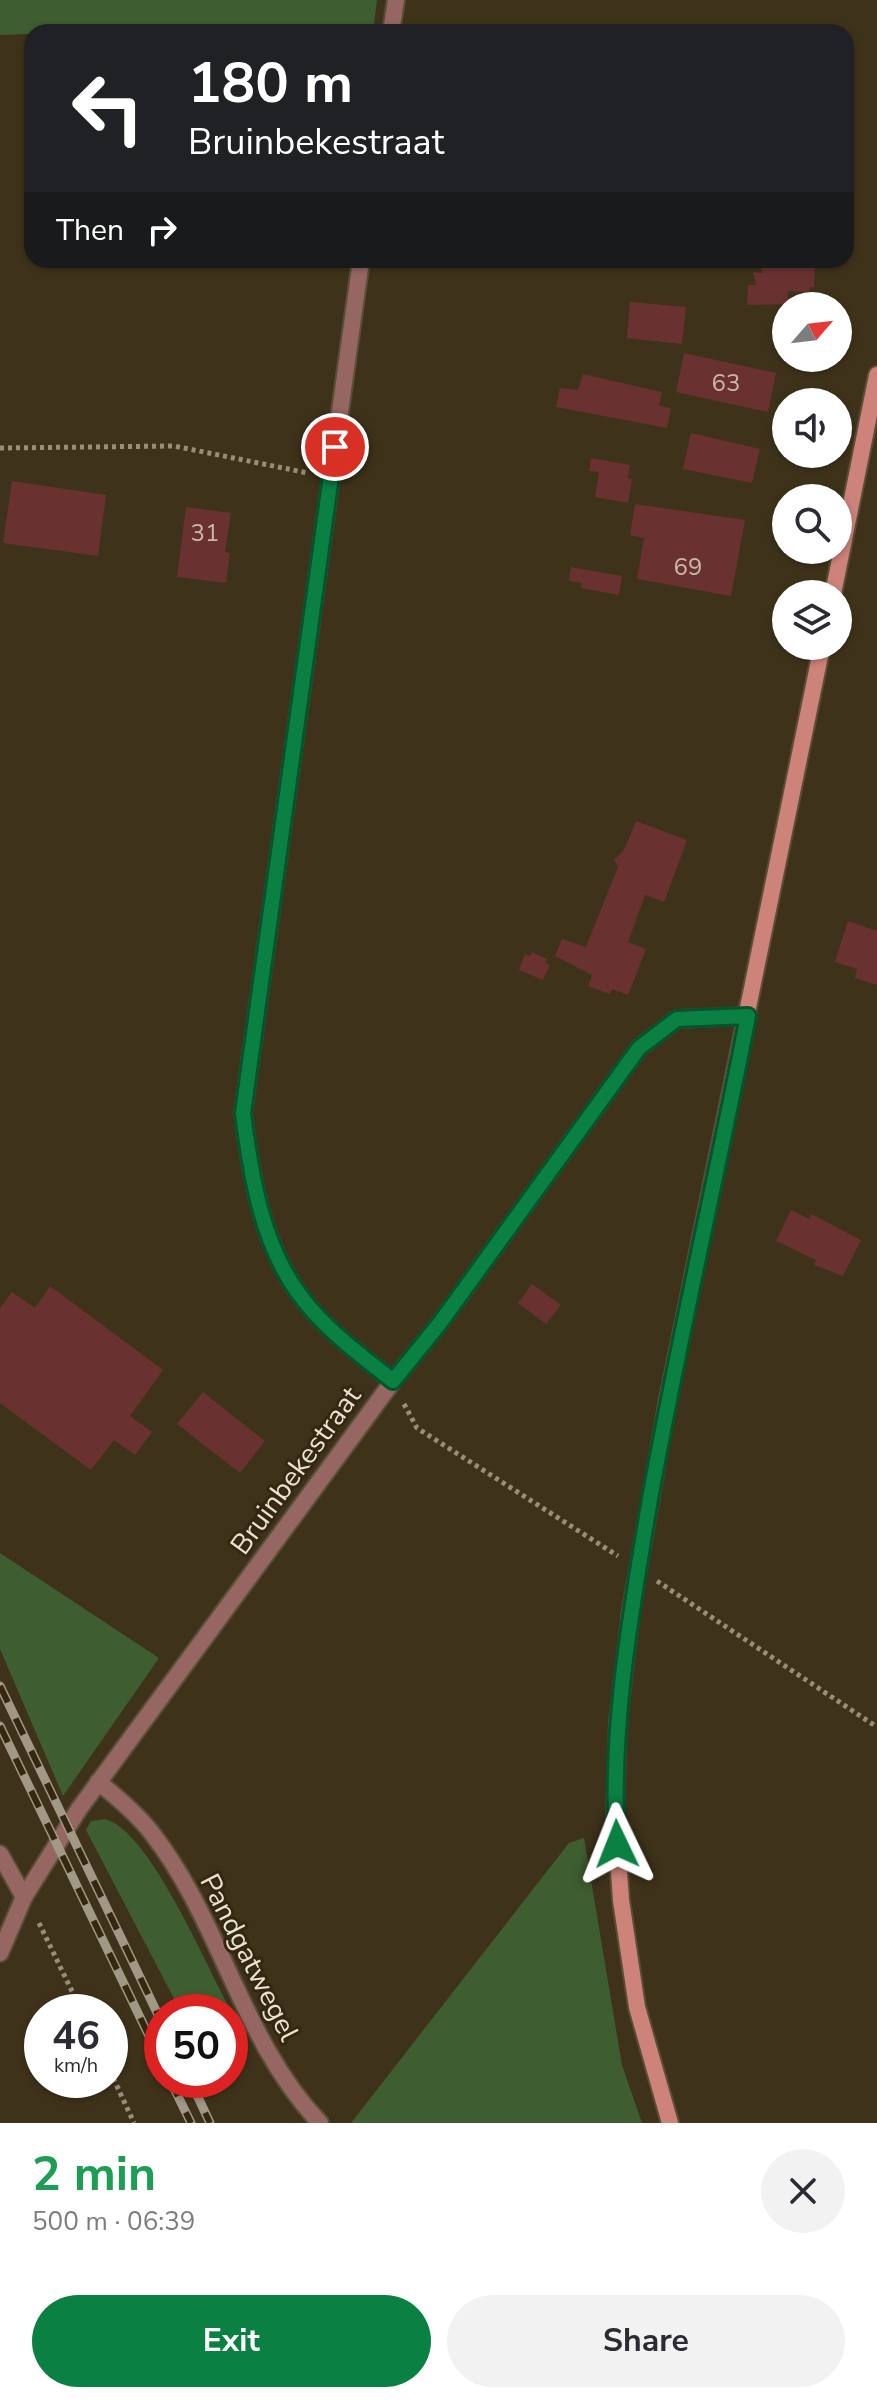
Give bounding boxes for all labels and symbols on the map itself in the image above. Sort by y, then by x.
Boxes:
north arrow [772,292,852,372]
house number: 63 [712,367,740,399]
pin [301,413,369,481]
house number: 31 [191,517,219,549]
house number: 69 [674,551,702,583]
street label: Bruinbekestraat [222,1379,370,1562]
position arrow [575,1802,659,1886]
street label: Pandgatwegel [191,1867,308,2048]
speed limit sign: 50 [144,1994,248,2098]

